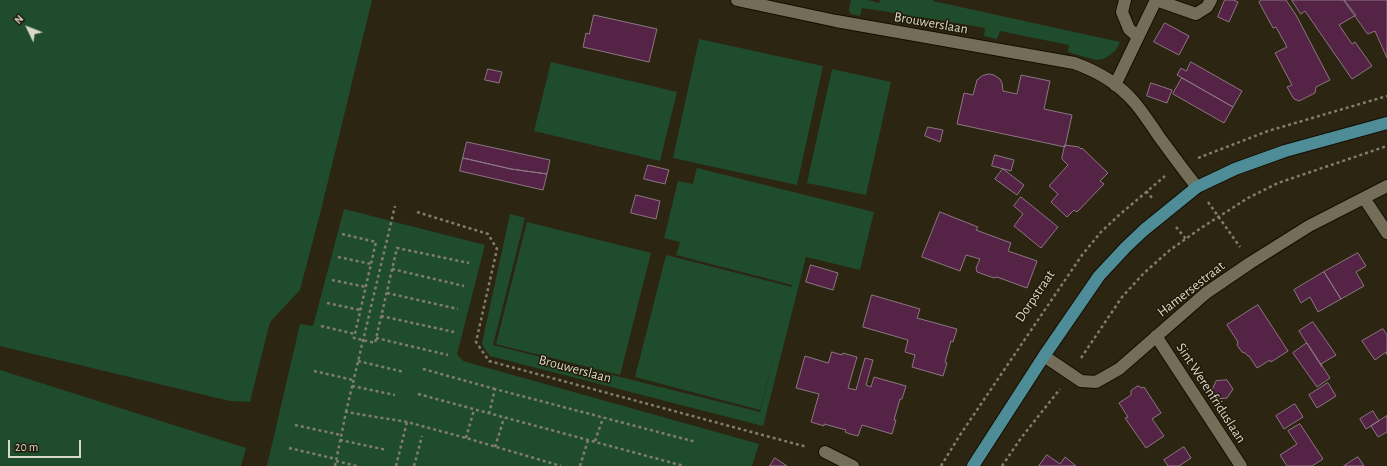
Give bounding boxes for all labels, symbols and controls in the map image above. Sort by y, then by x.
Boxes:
north arrow [8,8,48,48]
street label: Brouwerslaan [893,8,969,38]
text: N [12,13,25,26]
street label: Hamersestraat [1154,257,1228,321]
street label: Dorpstraat [1012,267,1058,325]
street label: Sint Werenfriduslaan [1172,340,1250,446]
street label: Brouwerslaan [537,351,613,387]
scale bar [10,432,83,458]
text: 20 m [15,441,38,453]

